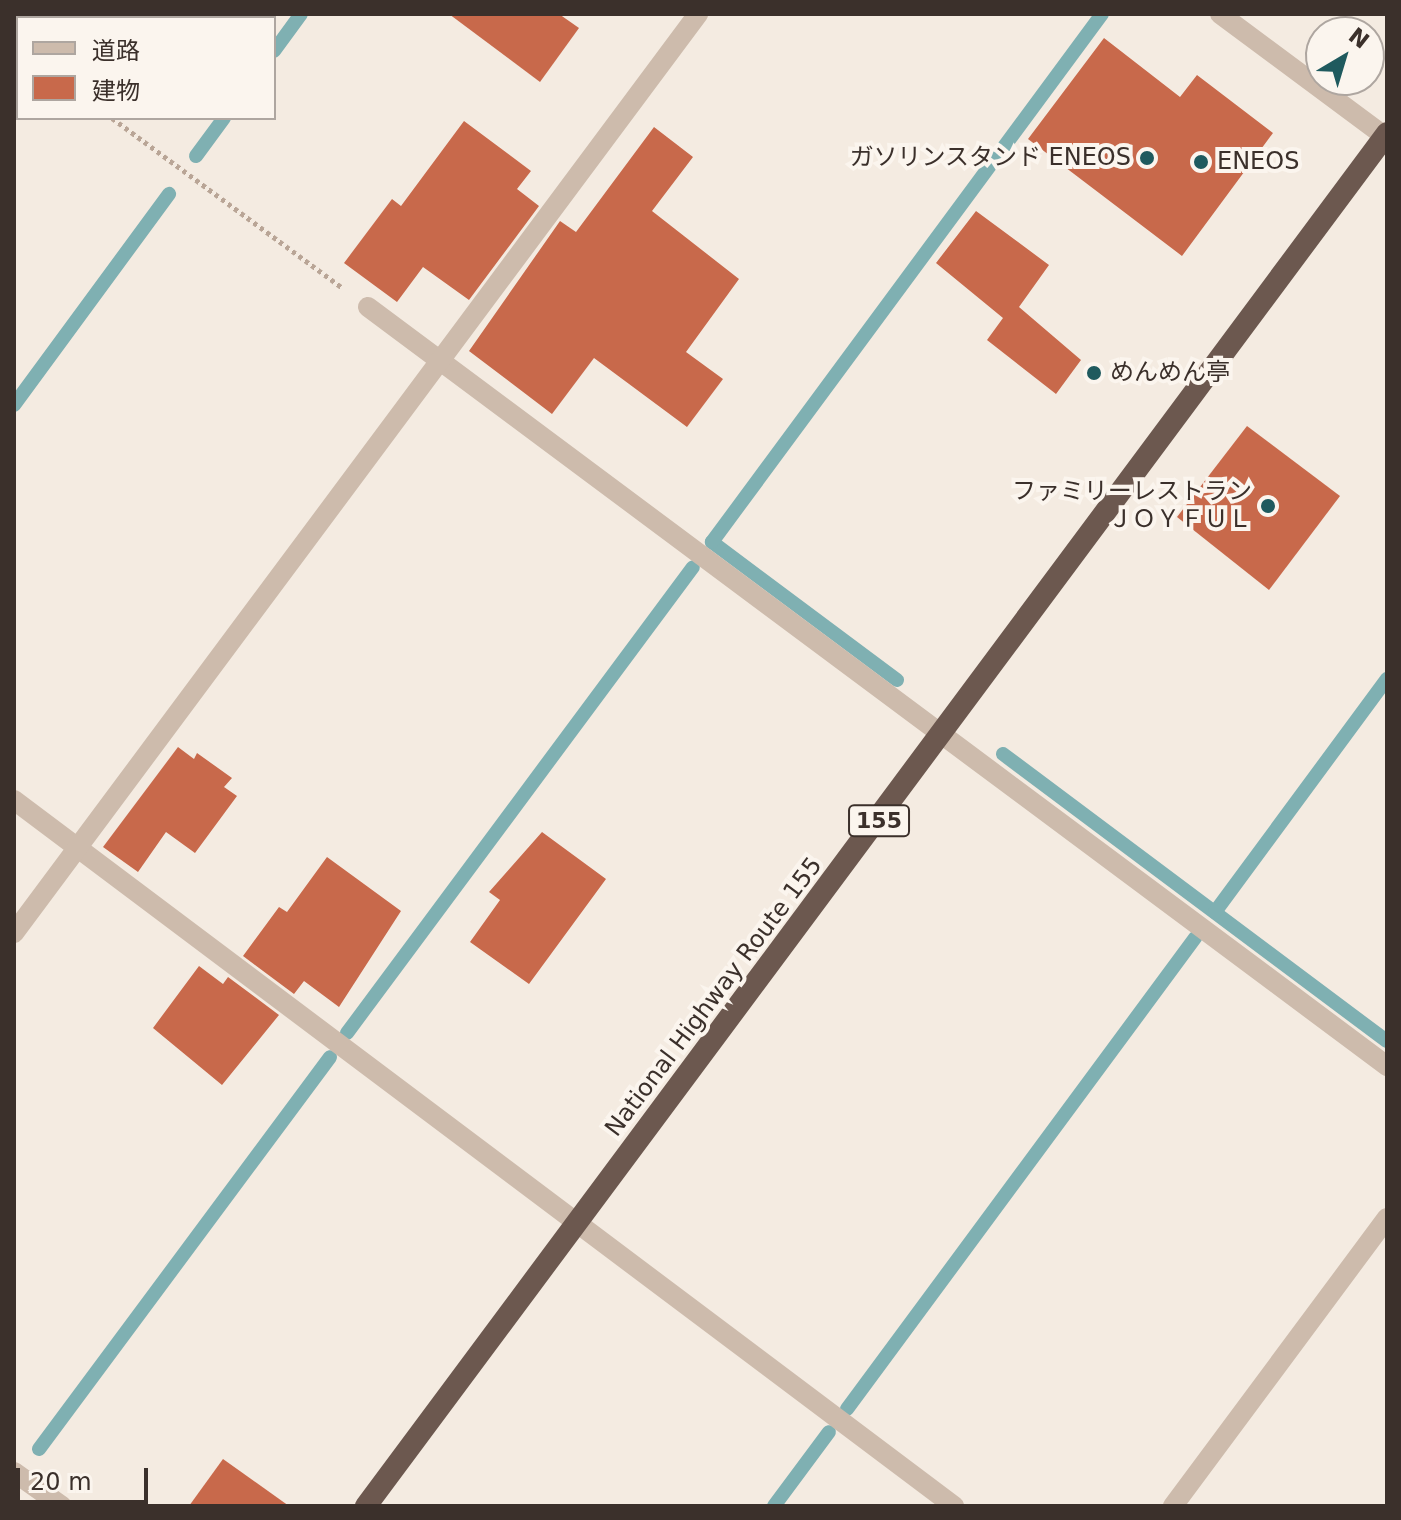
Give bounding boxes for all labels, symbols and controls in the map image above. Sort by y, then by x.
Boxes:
legend [16,16,276,120]
north arrow [1305,16,1385,96]
text: N [1344,23,1374,54]
text: 道路 [92,37,140,65]
text: 建物 [92,77,140,105]
place label: ガソリンスタンド ENEOS [849,144,1131,172]
place label: ENEOS [1217,148,1299,176]
marker: ガソリンスタンド ENEOS [1138,149,1156,167]
marker: ENEOS [1192,153,1210,171]
place label: めんめん亭 [1110,359,1230,387]
marker: めんめん亭 [1085,364,1103,382]
place label: ファミリーレストラン ＪＯＹＦＵＬ [1012,478,1252,534]
marker: ファミリーレストラン ＪＯＹＦＵＬ [1259,497,1277,515]
road number: 155 [847,803,911,839]
street label: National Highway Route 155 [600,852,828,1142]
scale bar [20,1452,152,1502]
text: 20 m [30,1468,92,1496]

